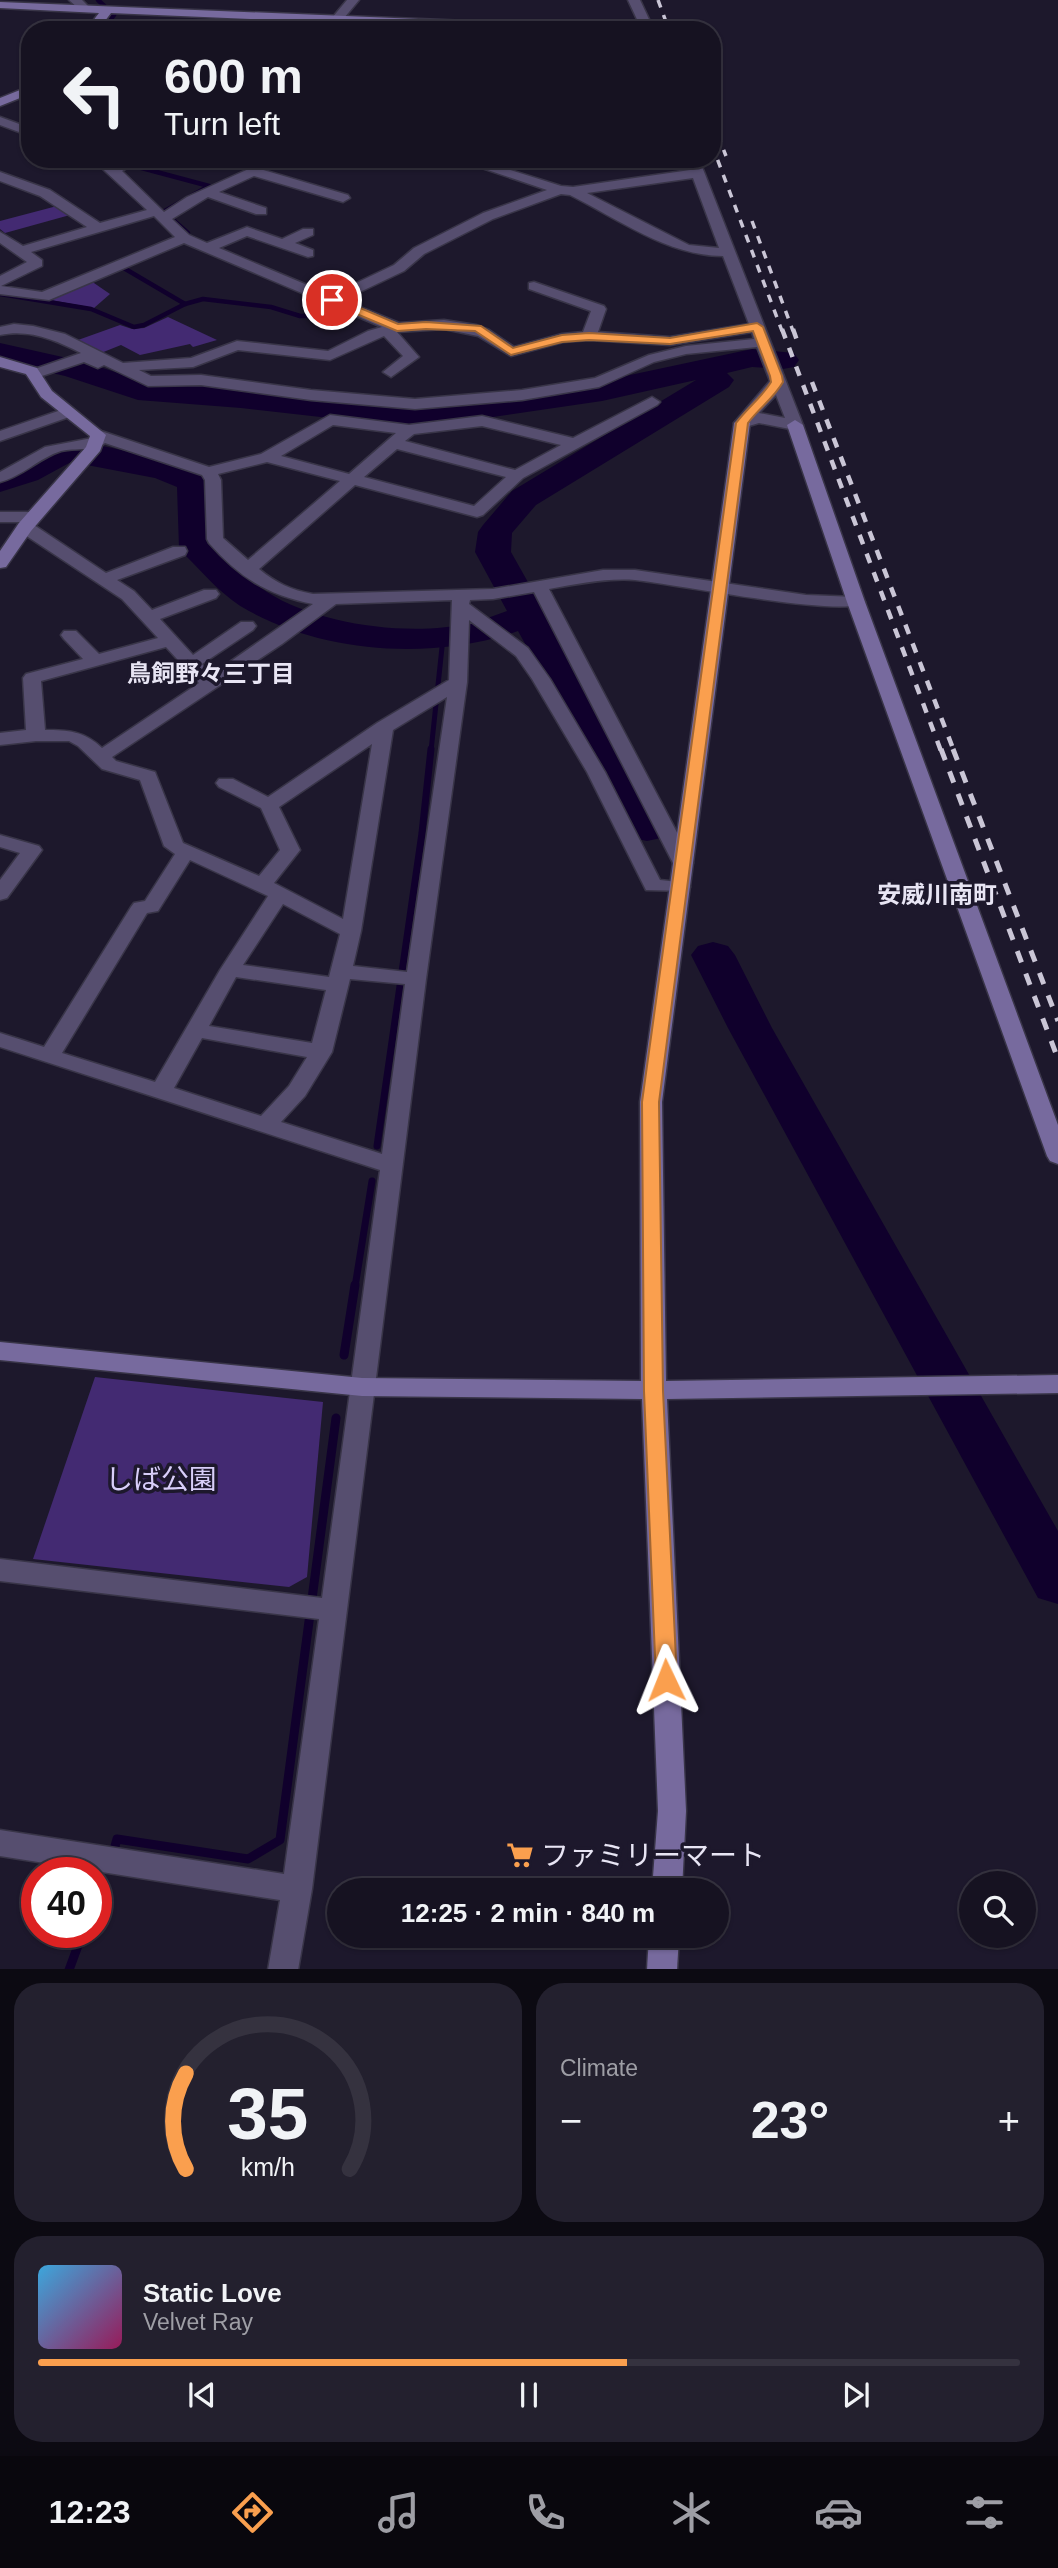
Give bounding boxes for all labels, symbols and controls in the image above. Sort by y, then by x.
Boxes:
icon: left [49,49,140,140]
text: 600 m [164,49,303,103]
text: Turn left [164,106,280,142]
pin [302,270,362,330]
icon: arrive [313,281,351,319]
district label: 鳥飼野々三丁目 [127,660,295,687]
district label: 安威川南町 [877,881,997,908]
park label: しば公園 [105,1464,217,1495]
position arrow [629,1643,703,1717]
supermarket icon: ファミリーマート [505,1840,535,1870]
place label: ファミリーマート [541,1840,765,1871]
speed limit sign: 40 [21,1857,112,1948]
map controls [959,1871,1036,1948]
button: search [959,1871,1036,1948]
text: 12:25 · 2 min · 840 m [401,1898,655,1928]
text: Climate [560,2055,638,2081]
text: 35 [228,2073,308,2154]
text: 23° [751,2091,829,2149]
text: − [560,2100,582,2142]
text: + [998,2100,1020,2142]
text: km/h [241,2152,295,2180]
text: Static Love [143,2278,282,2308]
text: Velvet Ray [143,2309,253,2335]
icon: previous [183,2376,221,2414]
icon: pause [510,2376,548,2414]
icon: next [837,2376,875,2414]
icon: directions [228,2488,277,2537]
icon: music [374,2488,423,2537]
icon: phone [521,2488,570,2537]
icon: climate [667,2488,716,2537]
icon: car [814,2488,863,2537]
icon: filters [960,2488,1009,2537]
text: 12:23 [49,2494,131,2530]

